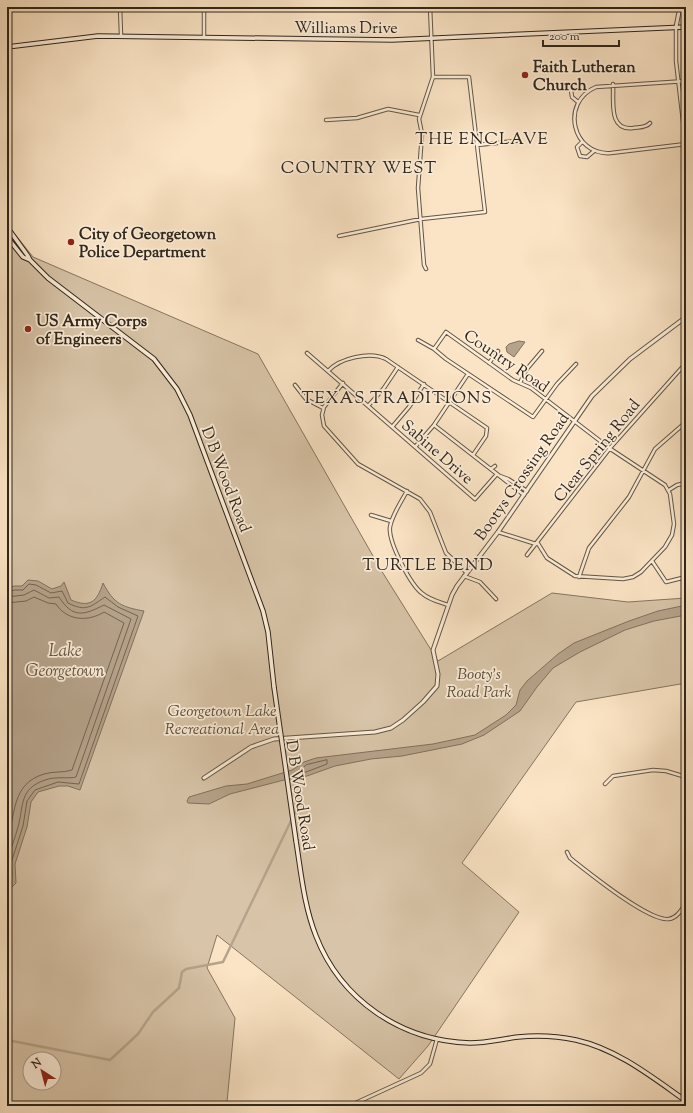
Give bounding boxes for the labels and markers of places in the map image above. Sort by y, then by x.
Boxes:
place label: Faith Lutheran Church [533,57,636,98]
marker: Faith Lutheran Church [520,70,530,80]
place label: City of Georgetown Police Department [79,224,217,265]
marker: City of Georgetown Police Department [66,237,76,247]
place label: US Army Corps of Engineers [36,311,147,352]
marker: US Army Corps of Engineers [23,324,33,334]

